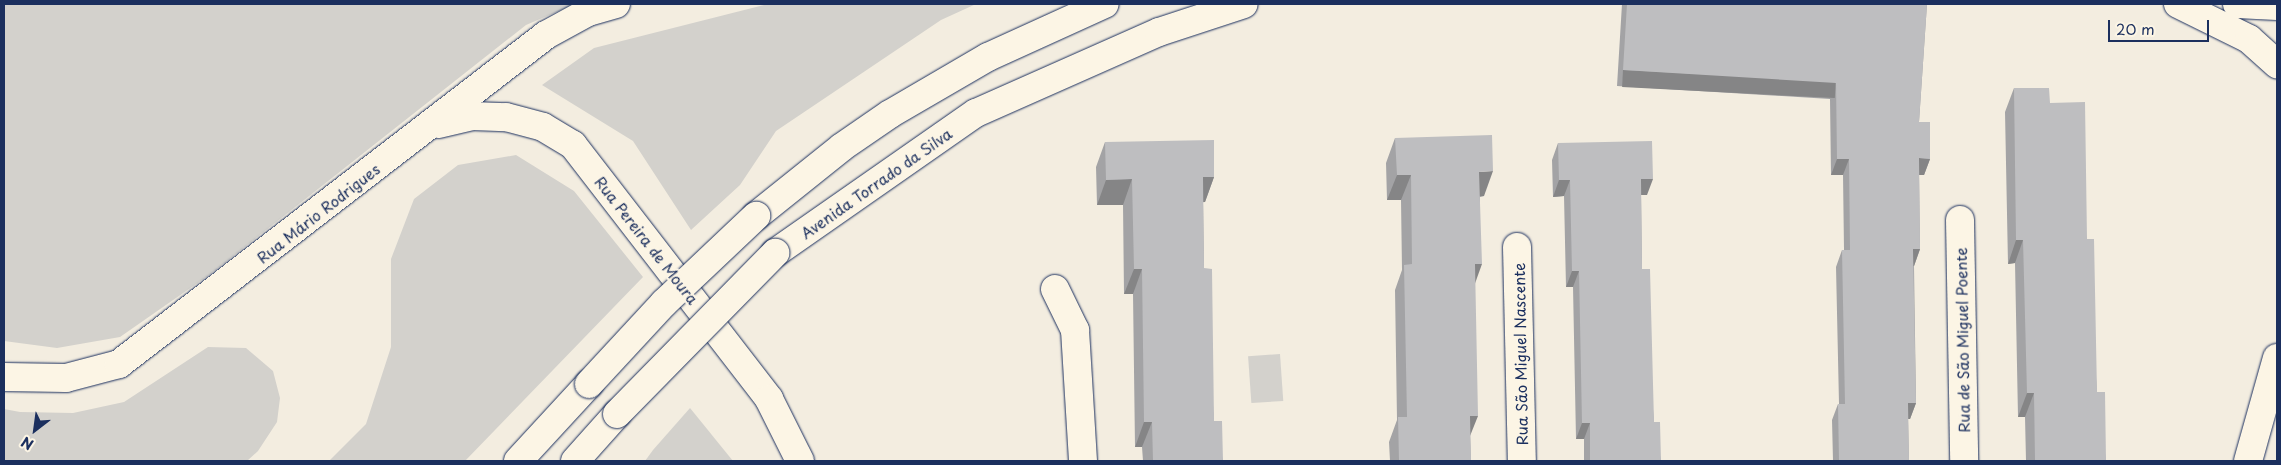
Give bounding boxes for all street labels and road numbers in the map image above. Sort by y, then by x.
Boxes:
street label: Avenida Torrado da Silva [797,124,955,242]
street label: Rua Mário Rodrigues [253,159,383,267]
street label: Rua Pereira de Moura [591,172,703,308]
street label: Rua de São Miguel Poente [1951,246,1973,434]
street label: Rua São Miguel Nascente [1509,262,1531,446]

